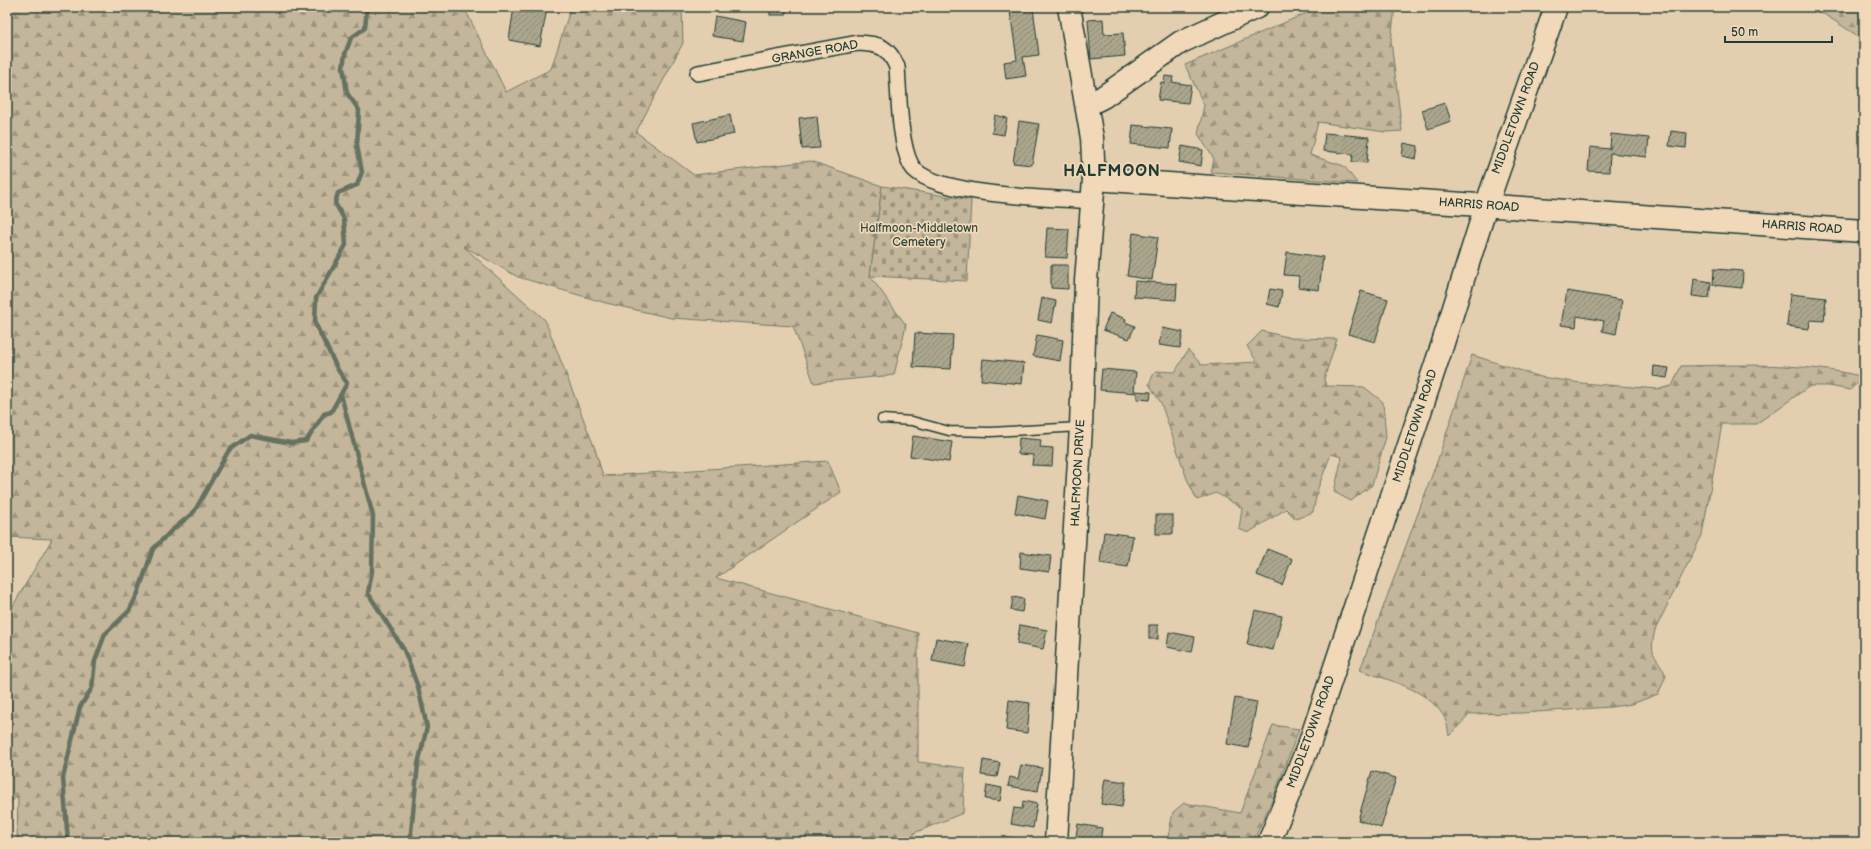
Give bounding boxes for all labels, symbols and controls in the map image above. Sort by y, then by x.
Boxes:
scale bar [1725,18,1832,44]
text: 50 m [1731,25,1758,40]
street label: GRANGE ROAD [771,37,860,67]
street label: MIDDLETOWN ROAD [1489,60,1543,176]
district label: HALFMOON [1063,162,1161,181]
street label: HARRIS ROAD [1438,195,1520,215]
street label: HARRIS ROAD [1761,217,1843,237]
park label: Halfmoon-Middletown Cemetery [860,221,978,250]
street label: MIDDLETOWN ROAD [1390,367,1440,485]
street label: HALFMOON DRIVE [1068,419,1088,527]
street label: MIDDLETOWN ROAD [1284,674,1338,790]

